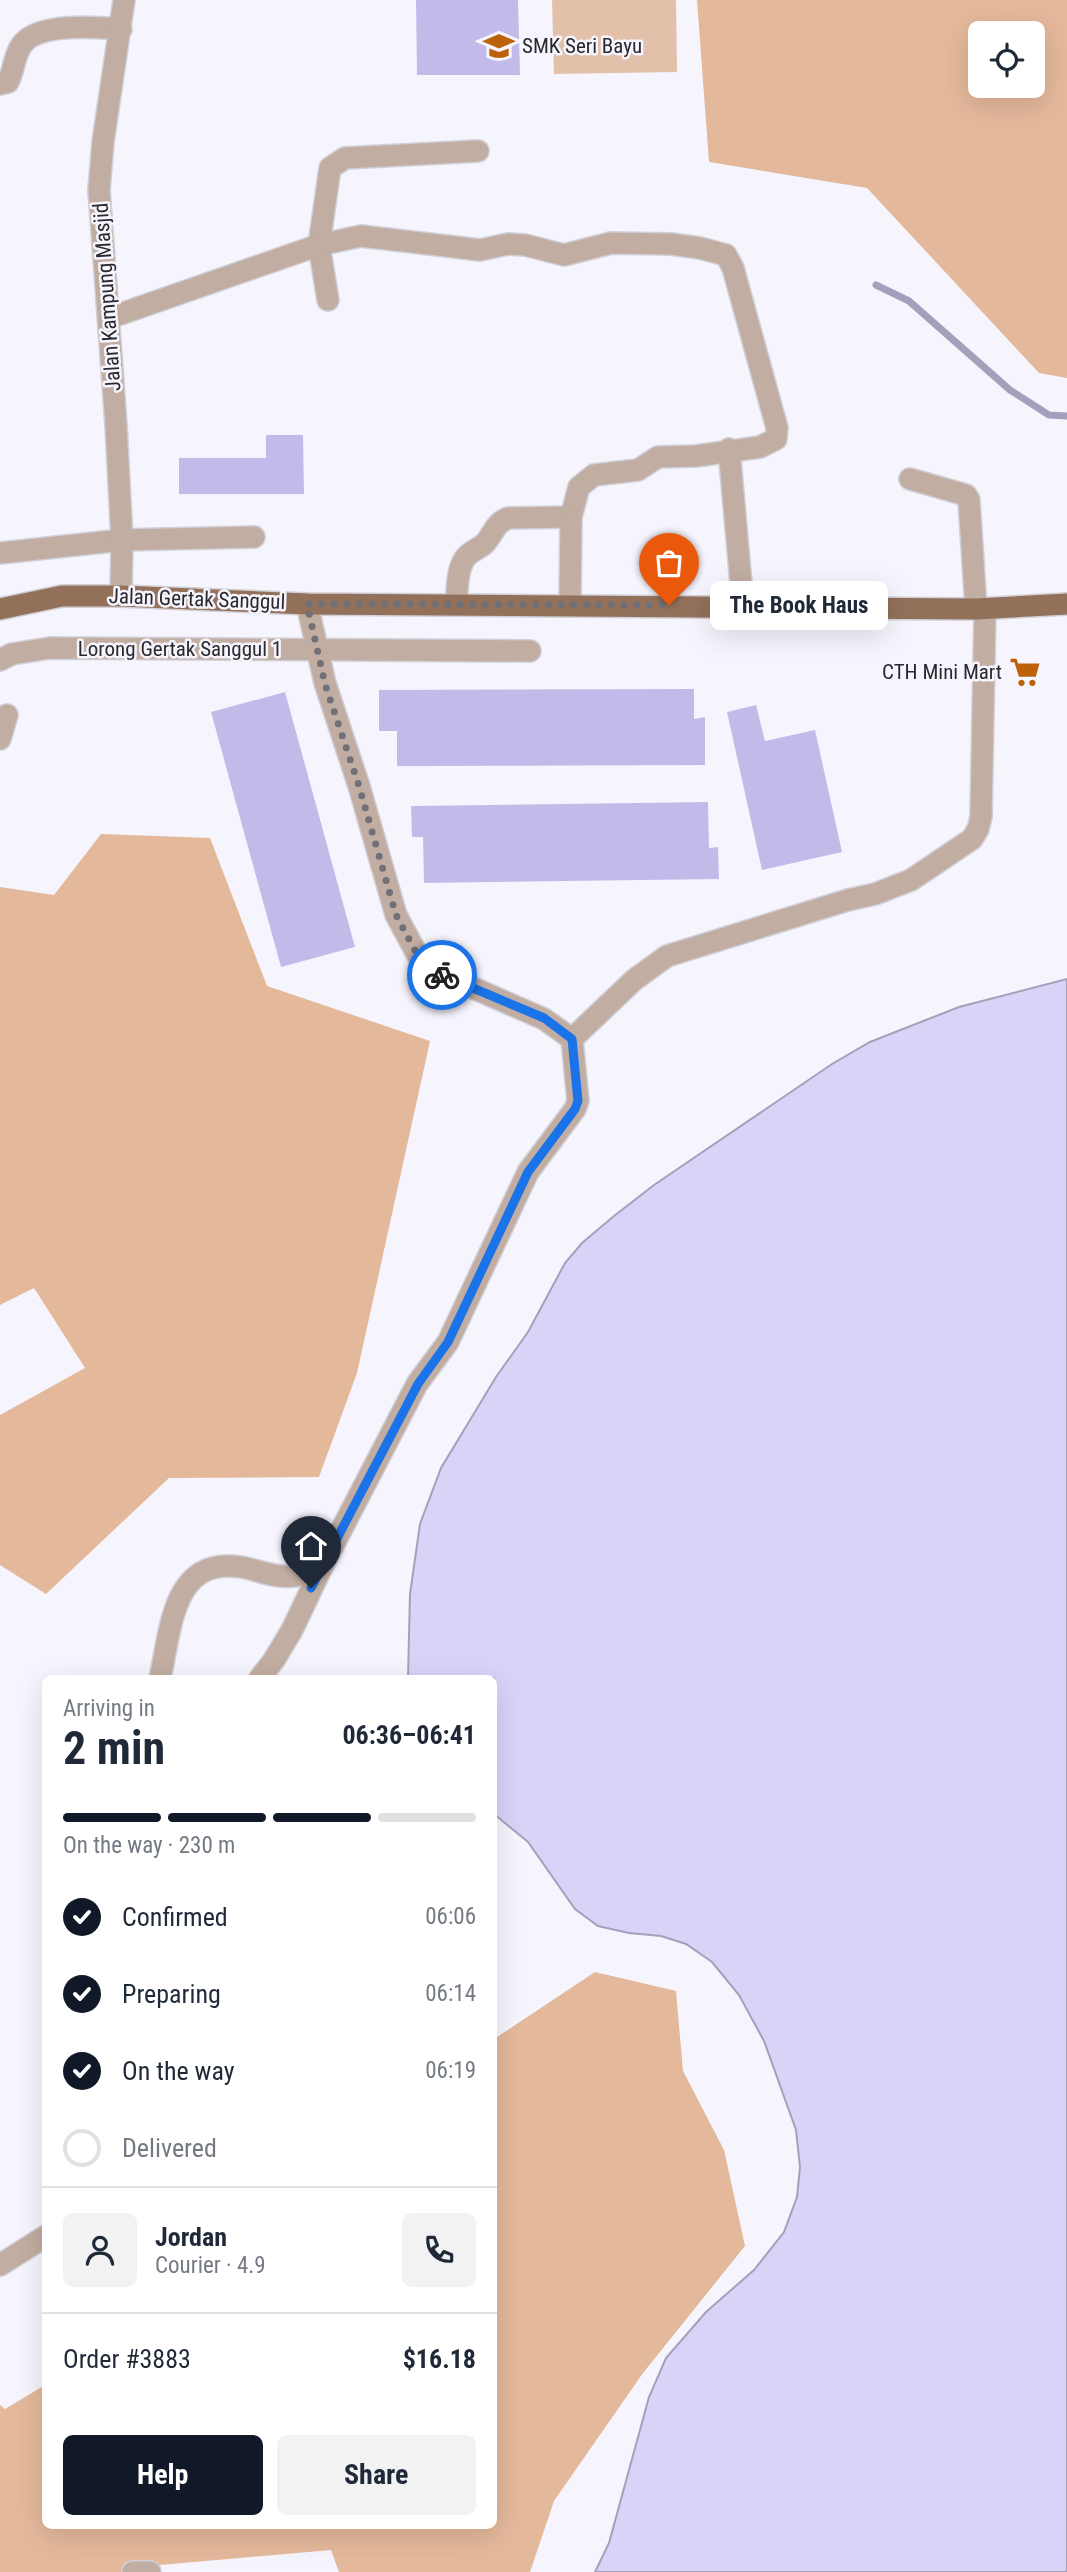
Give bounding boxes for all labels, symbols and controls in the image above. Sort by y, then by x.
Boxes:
map controls [968,21,1045,98]
button: locate [968,21,1045,98]
school or university icon: SMK Seri Bayu [482,29,516,63]
place label: SMK Seri Bayu [522,34,642,58]
street label: Jalan Kampung Masjid [88,202,126,392]
pin [639,533,699,605]
icon: bag [650,544,688,582]
callout: The Book Haus [711,580,890,630]
street label: Jalan Gertak Sanggul [108,584,286,614]
text: The Book Haus [730,592,868,619]
street label: Lorong Gertak Sanggul 1 [78,637,282,661]
supermarket icon: CTH Mini Mart [1008,655,1042,689]
place label: CTH Mini Mart [882,660,1002,684]
courier [407,940,477,1010]
icon: bike [423,956,461,994]
pin [281,1516,341,1588]
icon: home [292,1527,330,1565]
text: Arriving in [63,1695,155,1722]
text: 06:36–06:41 [342,1720,476,1750]
text: 2 min [63,1721,165,1775]
text: On the way · 230 m [63,1832,235,1859]
icon: check [63,1898,101,1936]
text: Confirmed [122,1902,228,1932]
text: 06:06 [425,1903,476,1930]
icon: check [63,1975,101,2013]
text: Preparing [122,1979,221,2009]
text: 06:14 [425,1980,476,2007]
icon: check [63,2052,101,2090]
text: On the way [122,2056,235,2086]
text: 06:19 [425,2057,476,2084]
text: Delivered [122,2133,217,2163]
button: person [63,2213,137,2287]
button: phone [402,2213,476,2287]
text: Jordan [155,2222,227,2252]
text: Courier · 4.9 [155,2252,266,2279]
text: Order #3883 [63,2344,191,2374]
text: $16.18 [403,2344,476,2374]
button: Help [63,2435,263,2515]
button: Share [277,2435,476,2515]

